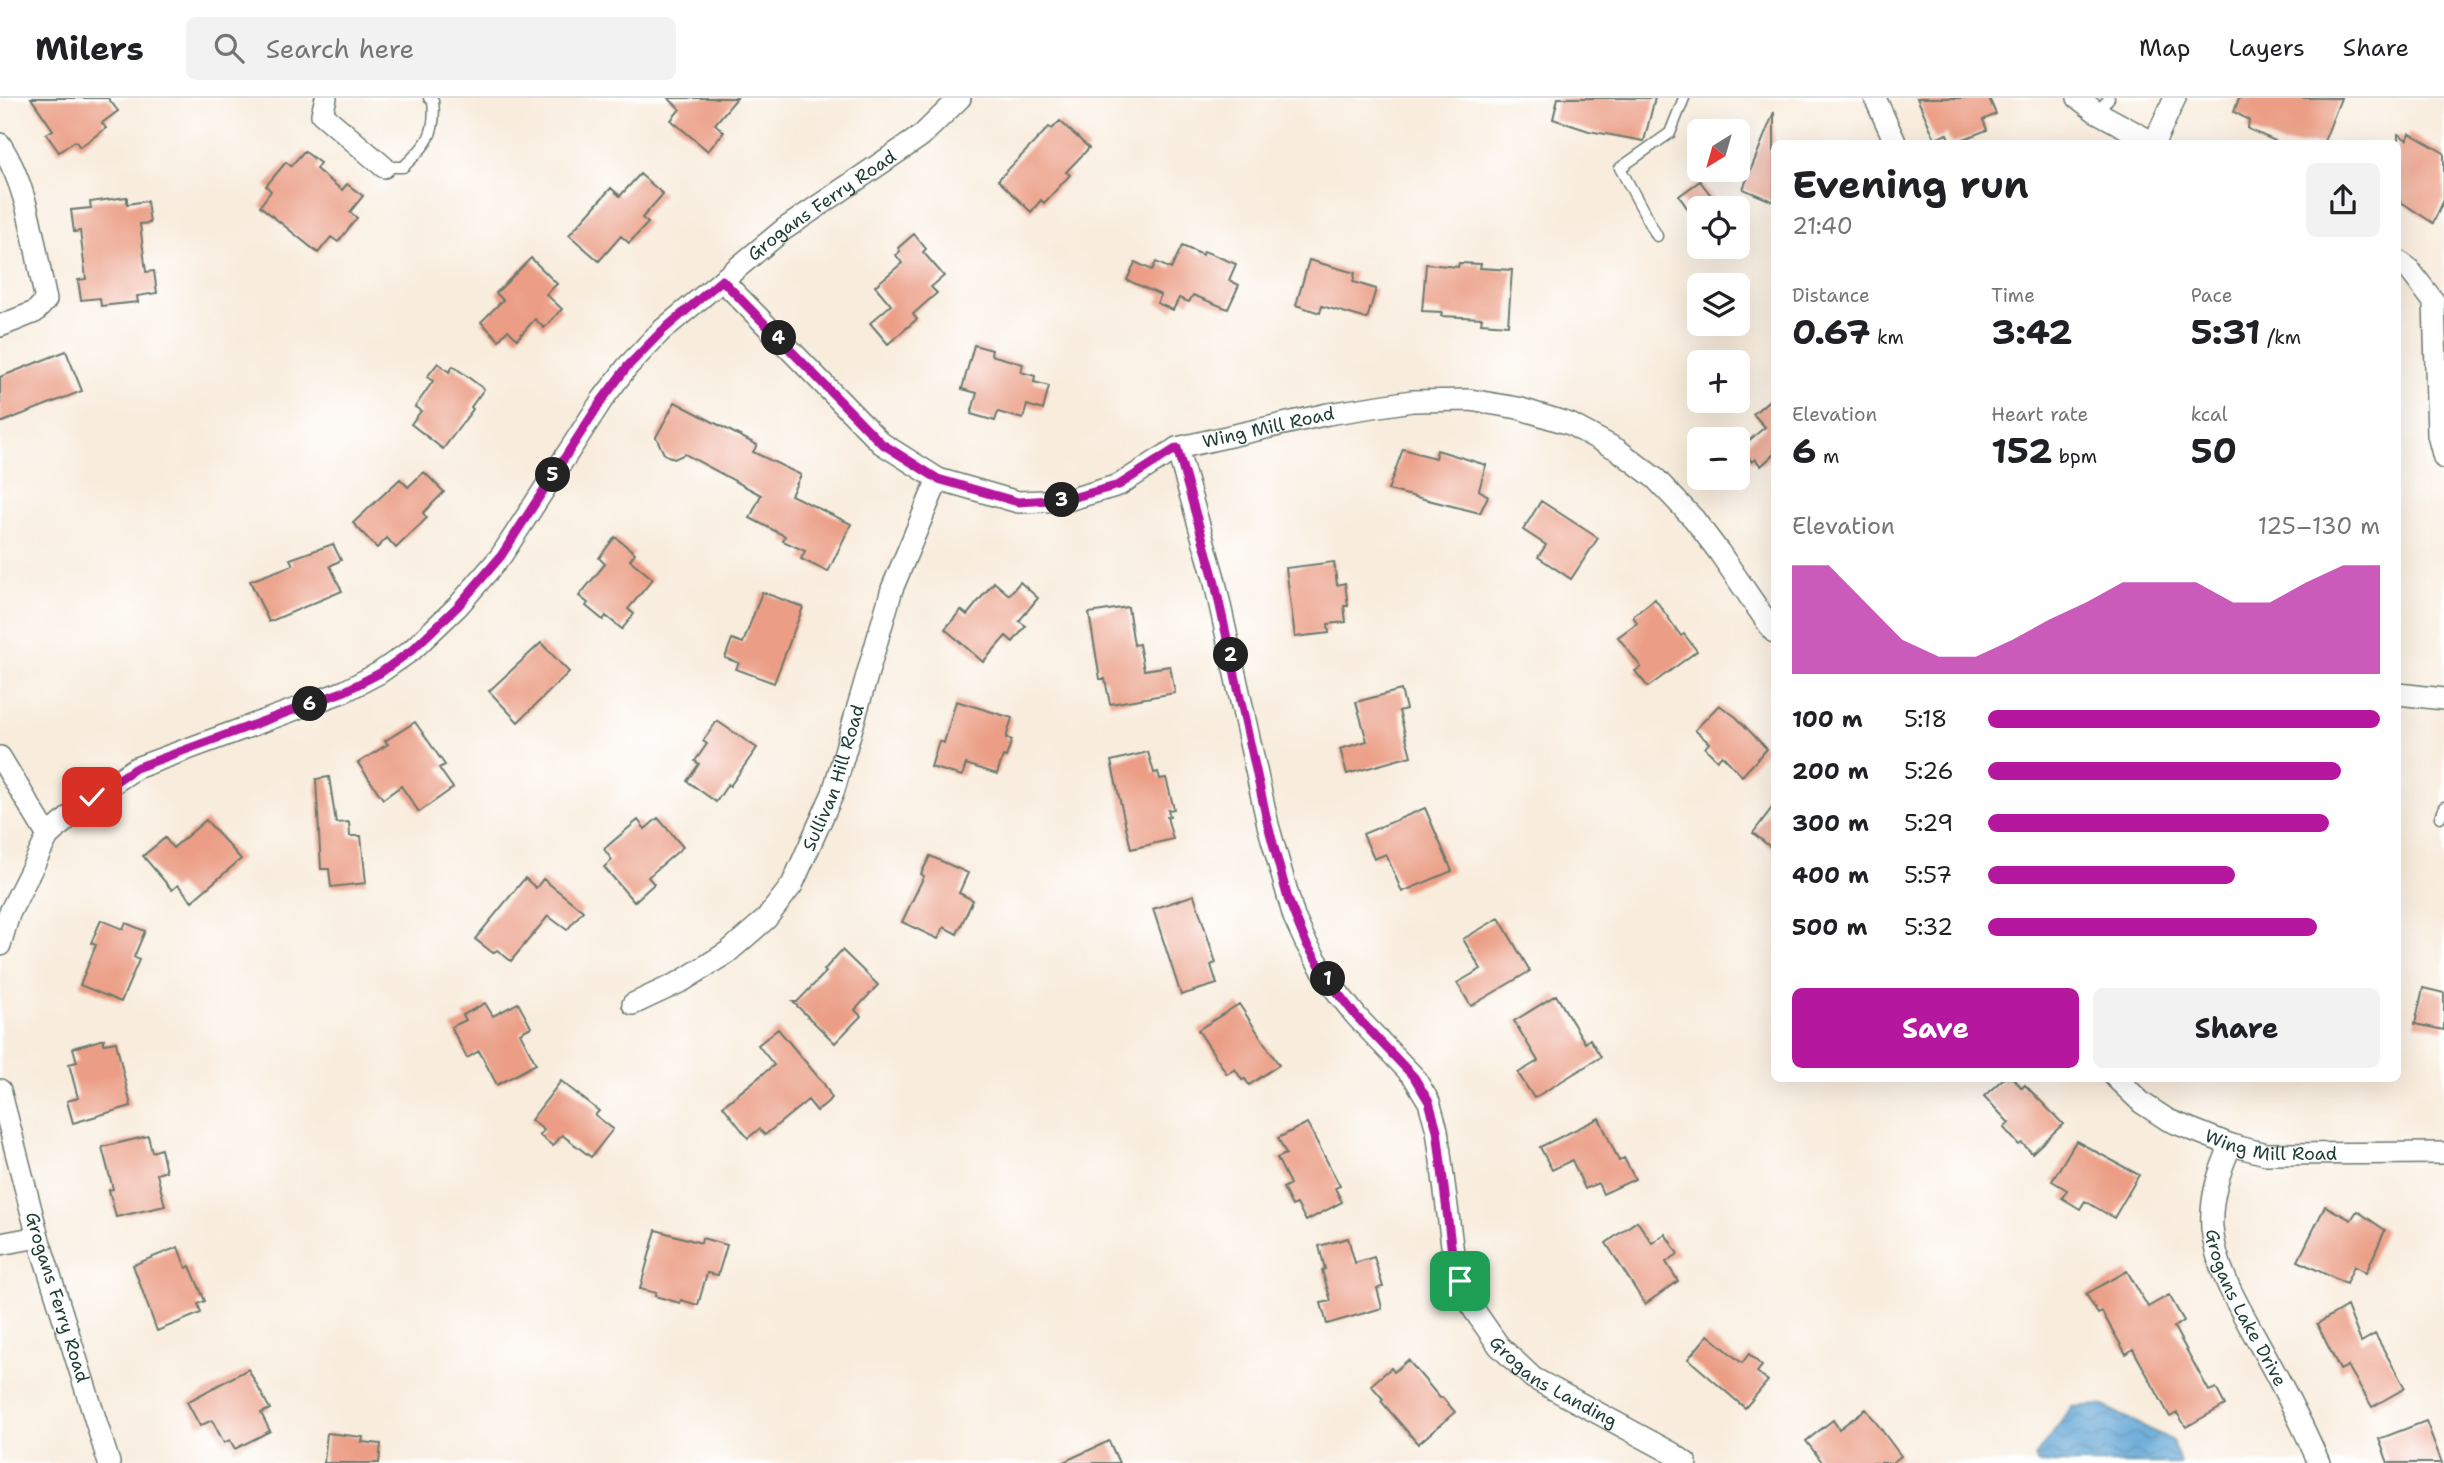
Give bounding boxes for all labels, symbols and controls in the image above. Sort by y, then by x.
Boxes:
search box [186,17,676,80]
text: Milers [35,26,144,71]
icon: search [210,29,248,67]
text: Search here [266,31,414,66]
text: Map [2139,32,2190,64]
text: Layers [2228,32,2305,64]
text: Share [2343,32,2409,64]
north arrow [1687,119,1750,182]
map controls [1687,119,1750,490]
street label: Grogans Ferry Road [742,144,901,266]
text: Evening run [1792,159,2029,210]
button: share [2306,163,2380,237]
button: locate [1687,196,1750,259]
text: 21:40 [1792,211,1853,241]
button: layers [1687,273,1750,336]
text: Distance [1792,283,1870,308]
text: Time [1991,283,2035,308]
text: Pace [2191,283,2232,308]
text: 0.67 [1792,308,1871,355]
text: 3:42 [1991,308,2073,355]
text: 5:31 [2191,308,2261,355]
pin: 4 [762,320,796,356]
text: 4 [772,325,785,350]
text: km [1871,325,1904,350]
text: /km [2261,325,2301,350]
button: + [1687,350,1750,413]
street label: Wing Mill Road [1200,401,1336,454]
text: Elevation [1792,402,1877,427]
text: Heart rate [1991,402,2088,427]
text: kcal [2191,402,2228,427]
button: − [1687,427,1750,490]
text: 6 [1792,427,1817,474]
text: 152 [1991,427,2052,474]
text: 50 [2191,427,2237,474]
text: m [1817,444,1839,469]
text: bpm [2052,444,2097,469]
pin: 5 [536,458,570,492]
text: 5 [547,462,558,487]
pin: 3 [1044,482,1080,518]
text: 3 [1055,487,1068,512]
text: Elevation [1792,511,1895,541]
text: 125–130 m [2258,511,2380,541]
pin: 2 [1214,638,1248,672]
text: 2 [1224,642,1237,667]
pin: 6 [292,686,328,722]
text: 6 [303,691,316,716]
street label: Sullivan Hill Road [797,702,870,855]
text: 100 m [1792,704,1863,734]
text: 5:18 [1904,704,1947,734]
text: 200 m [1792,756,1869,786]
text: 5:26 [1904,756,1954,786]
pin [62,767,122,827]
icon: check [73,778,111,816]
text: 300 m [1792,808,1869,838]
text: 5:29 [1904,808,1953,838]
text: 400 m [1792,860,1869,890]
text: 5:57 [1904,860,1952,890]
text: 500 m [1792,912,1867,942]
text: 5:32 [1904,912,1953,942]
pin: 1 [1310,962,1346,996]
text: 1 [1323,966,1332,991]
button: Save [1792,988,2079,1068]
button: Share [2093,988,2380,1068]
street label: Wing Mill Road [2201,1124,2337,1167]
street label: Grogans Ferry Road [20,1209,95,1385]
street label: Grogans Lake Drive [2200,1228,2292,1390]
pin [1430,1251,1490,1311]
icon: arrive [1441,1262,1479,1300]
street label: Grogans Landing [1484,1331,1622,1433]

